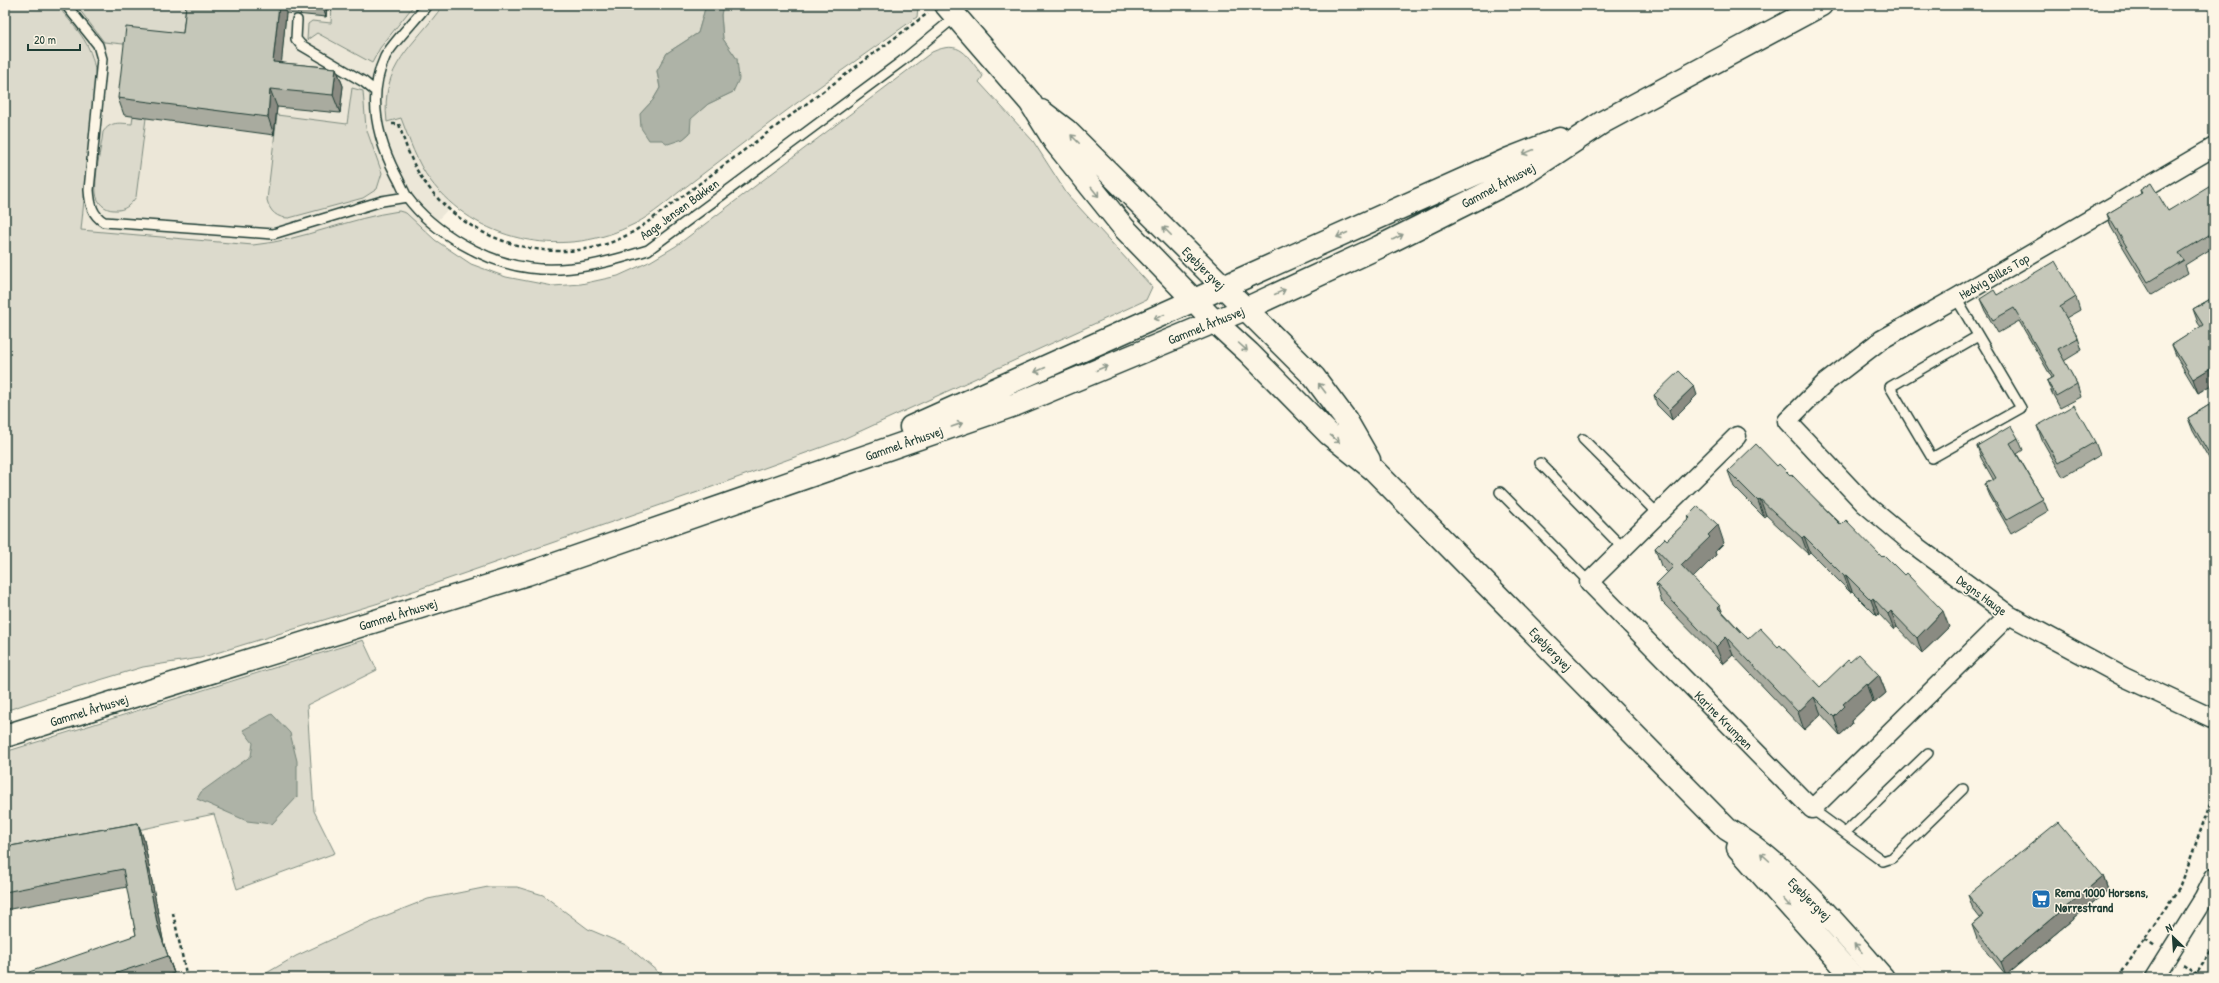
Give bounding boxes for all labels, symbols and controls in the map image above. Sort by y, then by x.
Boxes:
scale bar [28,26,80,52]
text: 20 m [34,31,56,48]
one-way arrow [1070,134,1080,144]
one-way arrow [1522,148,1534,156]
street label: Gammel Århusvej [1458,158,1538,212]
street label: Aage Jensen Bakken [636,174,722,244]
one-way arrow [1091,187,1100,198]
one-way arrow [1162,226,1172,236]
one-way arrow [1337,231,1349,239]
one-way arrow [1392,233,1404,240]
street label: Egebjergvej [1178,242,1230,294]
street label: Hedvig Billes Top [1956,248,2033,303]
one-way arrow [1274,288,1286,296]
street label: Gammel Århusvej [1165,301,1247,349]
one-way arrow [1153,314,1165,321]
one-way arrow [1237,342,1247,351]
one-way arrow [1095,364,1107,371]
one-way arrow [1034,367,1046,374]
one-way arrow [1318,383,1326,394]
one-way arrow [951,420,963,428]
street label: Gammel Århusvej [863,421,945,465]
one-way arrow [1329,434,1340,443]
street label: Degns Hauge [1953,571,2011,619]
street label: Gammel Århusvej [357,594,439,634]
street label: Egebjergvej [1526,623,1576,675]
street label: Karine Krumpen [1691,687,1757,753]
street label: Gammel Århusvej [48,690,130,730]
one-way arrow [1760,852,1771,861]
street label: Egebjergvej [1784,873,1836,925]
place label: Rema 1000 Horsens, Nørrestrand [2055,883,2149,916]
supermarket icon: Rema 1000 Horsens, Nørrestrand [2030,888,2052,910]
one-way arrow [1782,897,1791,907]
north arrow [2153,917,2193,957]
text: N [2163,920,2175,936]
one-way arrow [1853,943,1862,954]

